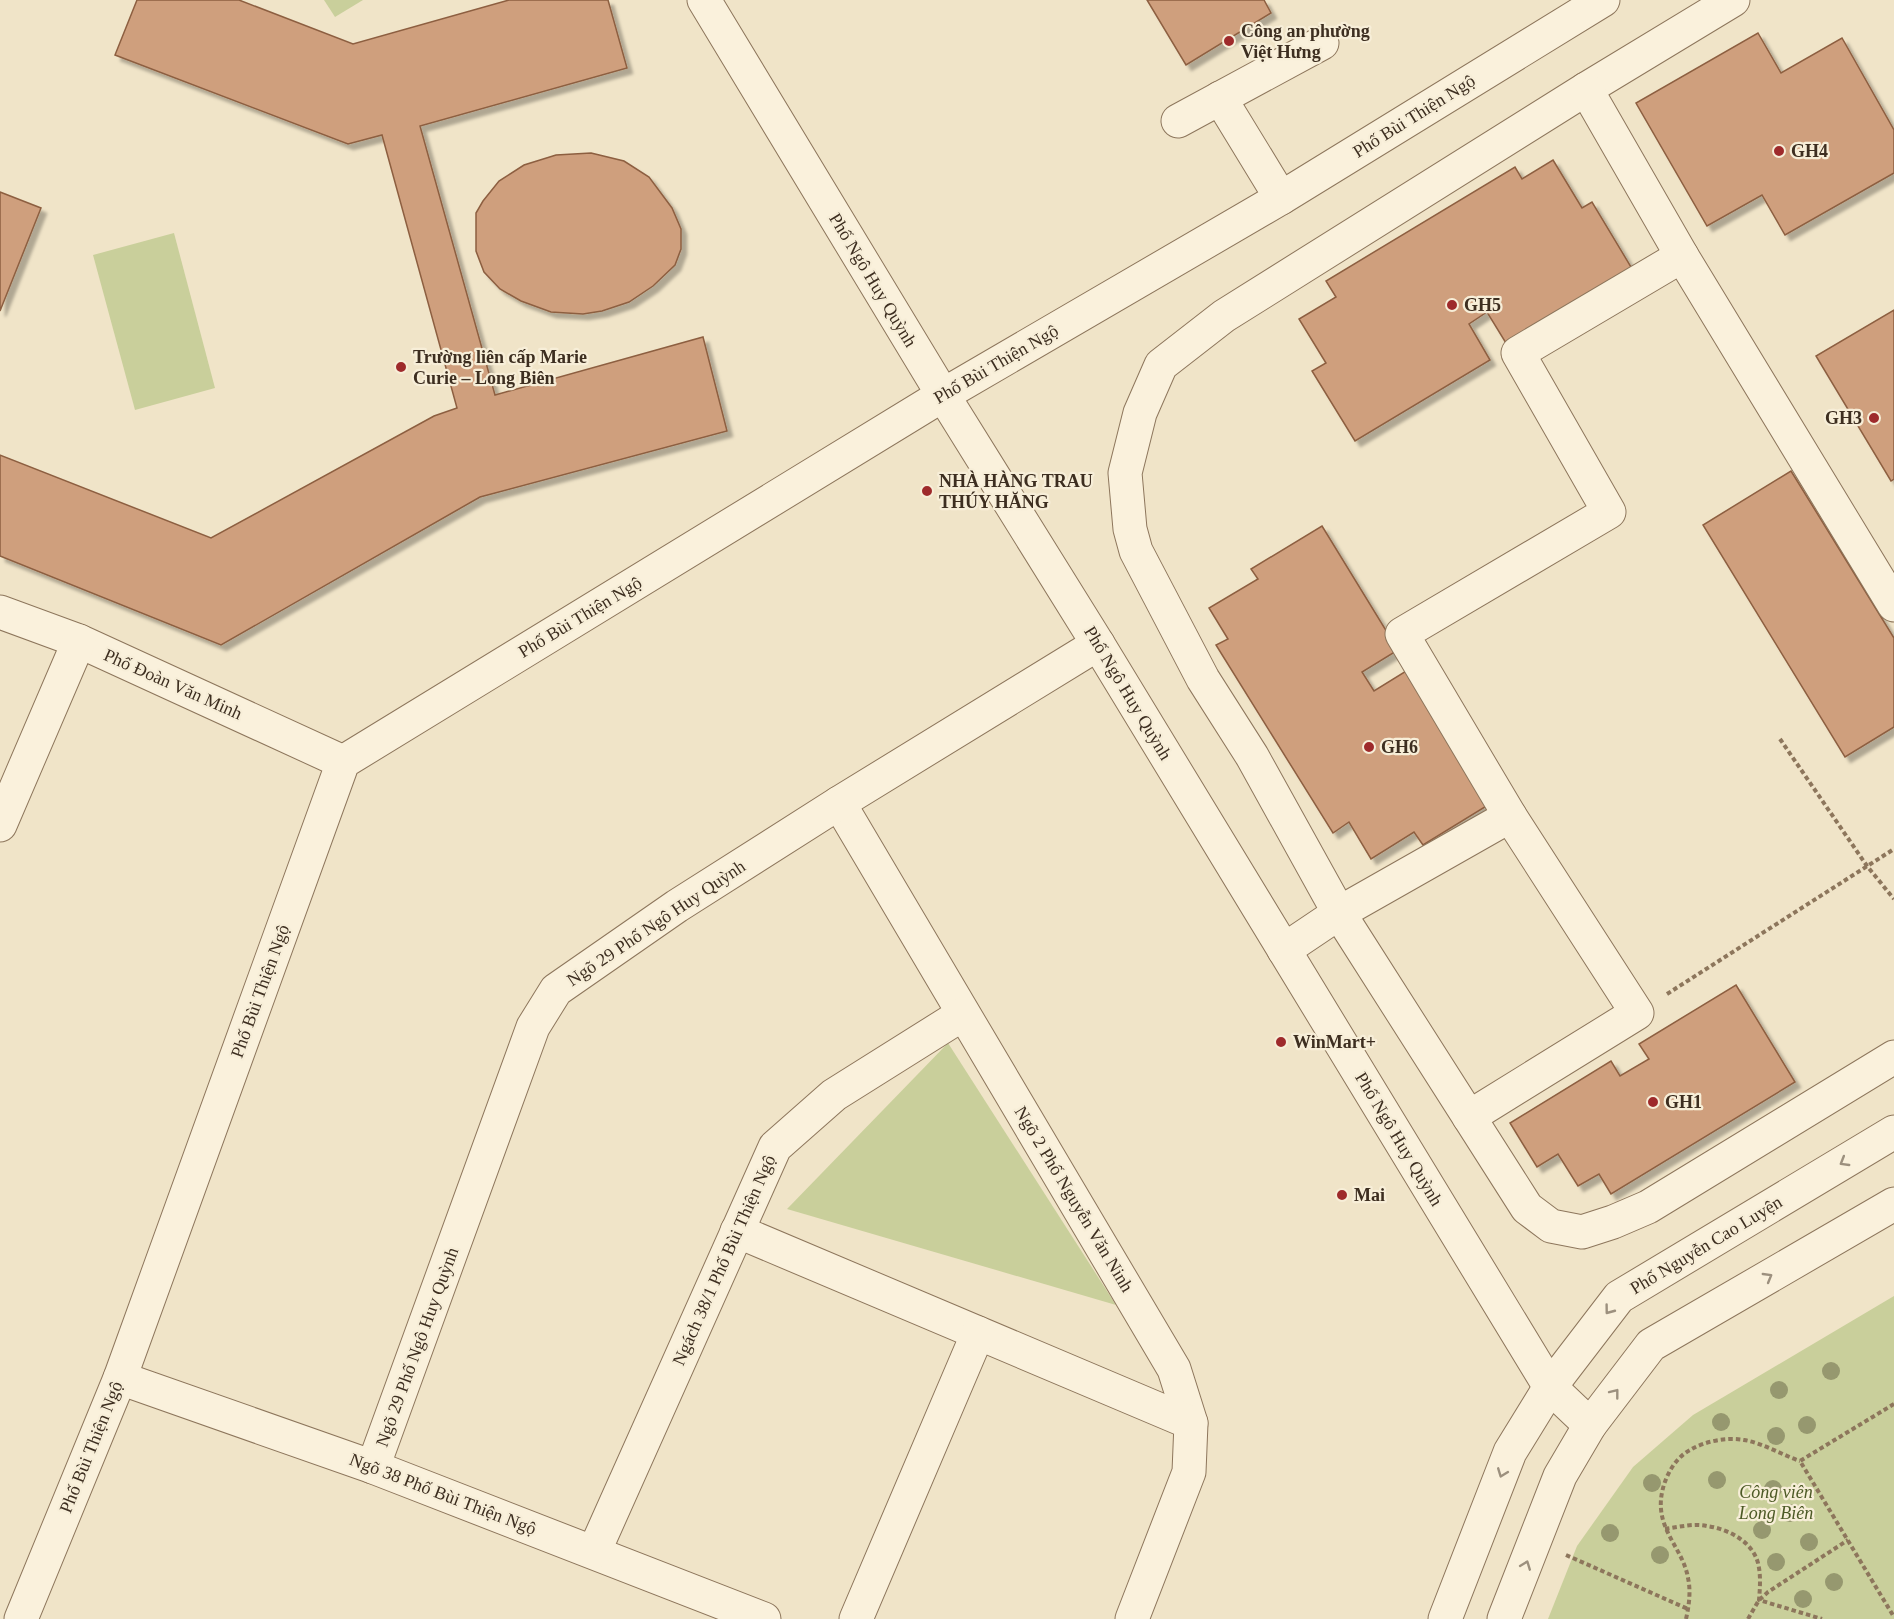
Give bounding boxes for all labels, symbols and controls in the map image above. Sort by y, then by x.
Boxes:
place label: Công an phường Việt Hưng [1241,21,1370,62]
marker: Công an phường Việt Hưng [1222,34,1236,48]
street label: Phố Bùi Thiện Ngộ [1349,70,1479,162]
place label: GH4 [1791,141,1828,161]
marker: GH4 [1772,144,1786,158]
street label: Phố Ngô Huy Quỳnh [825,209,921,351]
place label: GH5 [1464,295,1501,315]
marker: GH5 [1445,298,1459,312]
street label: Phố Bùi Thiện Ngộ [930,320,1062,408]
place label: Trường liên cấp Marie Curie – Long Biên [413,347,587,388]
marker: Trường liên cấp Marie Curie – Long Biên [394,360,408,374]
place label: GH3 [1825,408,1862,428]
marker: GH3 [1867,411,1881,425]
place label: NHÀ HÀNG TRAU THÚY HĂNG [939,470,1093,512]
marker: NHÀ HÀNG TRAU THÚY HĂNG [920,484,934,498]
street label: Phố Bùi Thiện Ngộ [515,572,645,662]
street label: Phố Ngô Huy Quỳnh [1080,622,1176,764]
street label: Phố Đoàn Văn Minh [101,645,245,723]
place label: GH6 [1381,737,1418,757]
marker: GH6 [1362,740,1376,754]
street label: Ngõ 29 Phố Ngô Huy Quỳnh [563,856,749,990]
street label: Phố Bùi Thiện Ngộ [227,922,293,1060]
place label: WinMart+ [1293,1032,1376,1052]
marker: WinMart+ [1274,1035,1288,1049]
street label: Phố Ngô Huy Quỳnh [1351,1068,1447,1210]
place label: GH1 [1665,1092,1702,1112]
marker: GH1 [1646,1095,1660,1109]
street label: Ngõ 2 Phố Nguyễn Văn Ninh [1011,1102,1137,1296]
street label: Ngách 38/1 Phố Bùi Thiện Ngộ [668,1152,780,1368]
one-way arrow [1840,1155,1850,1167]
place label: Mai [1354,1185,1385,1205]
marker: Mai [1335,1188,1349,1202]
street label: Phố Nguyễn Cao Luyện [1626,1192,1786,1298]
street label: Ngõ 29 Phố Ngô Huy Quỳnh [372,1245,462,1449]
one-way arrow [1762,1273,1773,1285]
one-way arrow [1605,1304,1616,1315]
street label: Phố Bùi Thiện Ngộ [55,1378,127,1516]
one-way arrow [1608,1388,1619,1399]
street label: Ngõ 38 Phố Bùi Thiện Ngộ [347,1449,539,1539]
one-way arrow [1497,1466,1509,1477]
park label: Công viên Long Biên [1738,1482,1813,1523]
one-way arrow [1518,1560,1531,1570]

